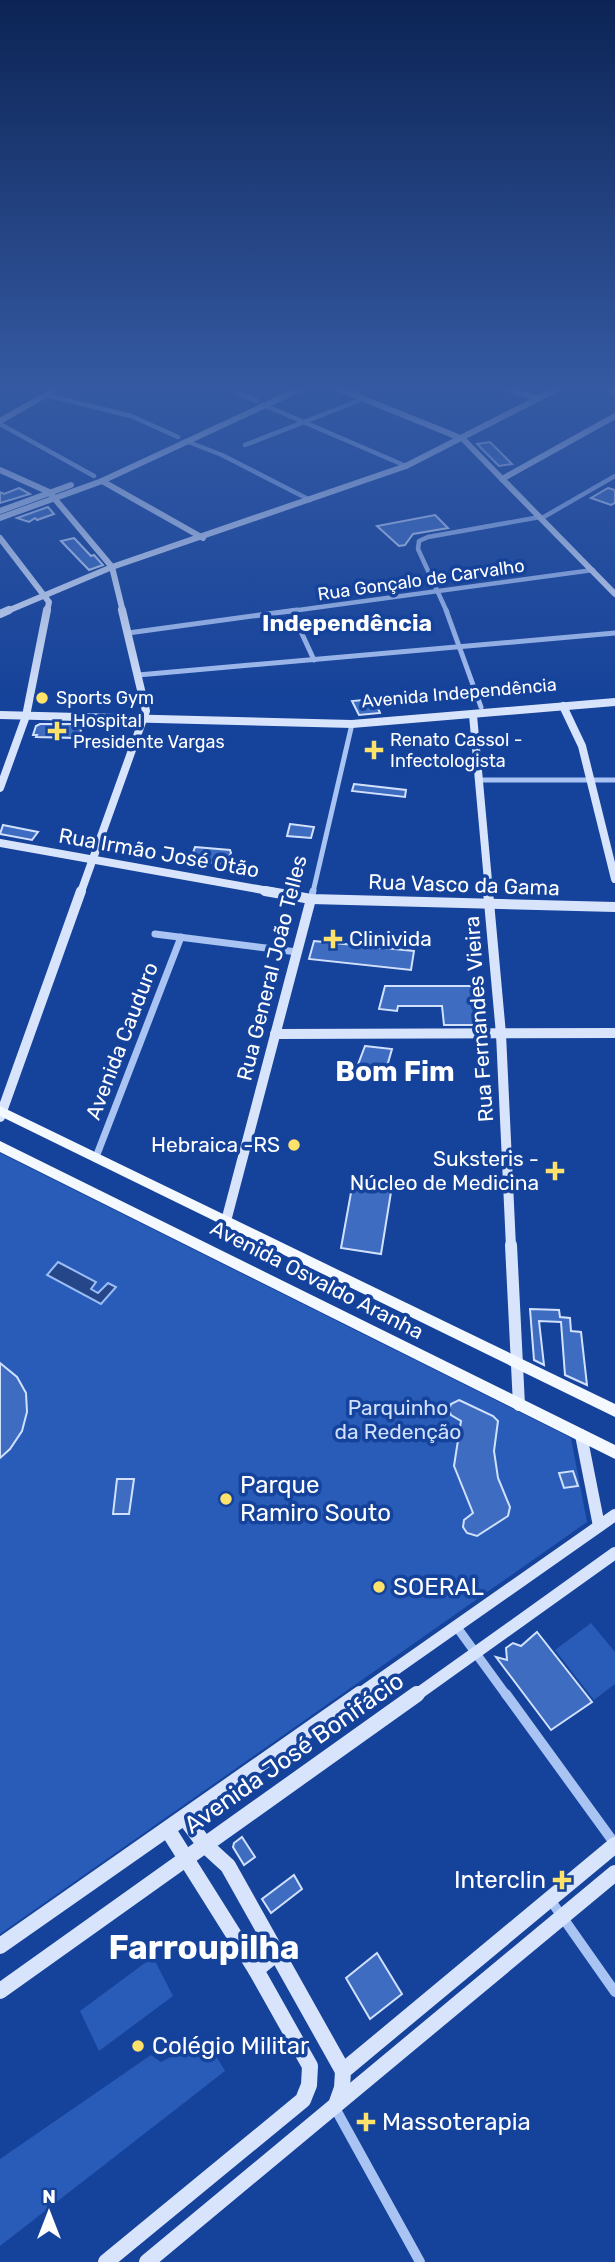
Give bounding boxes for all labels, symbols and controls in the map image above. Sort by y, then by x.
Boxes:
street label: Rua Gonçalo de Carvalho [316,555,526,605]
district label: Independência [262,609,432,637]
street label: Avenida Independência [361,674,557,712]
place label: Sports Gym [56,687,154,709]
marker: Sports Gym [34,690,50,706]
place label: Hospital Presidente Vargas [73,710,225,753]
marker: Hospital Presidente Vargas [47,721,67,741]
place label: Renato Cassol - Infectologista [390,729,522,772]
marker: Renato Cassol - Infectologista [364,740,384,760]
street label: Rua Irmão José Otão [57,823,261,882]
street label: Rua General João Telles [231,853,312,1083]
street label: Rua Vasco da Gama [368,869,560,900]
street label: Rua Fernandes Vieira [459,915,498,1123]
place label: Clinivida [349,926,432,951]
marker: Clinivida [323,929,343,949]
street label: Avenida Cauduro [80,959,163,1123]
district label: Bom Fim [335,1055,455,1088]
place label: Hebraica -RS [151,1132,280,1157]
marker: Hebraica -RS [286,1137,302,1153]
place label: Suksteris - Núcleo de Medicina [350,1146,539,1195]
marker: Suksteris - Núcleo de Medicina [545,1161,565,1181]
street label: Avenida Osvaldo Aranha [207,1215,428,1344]
park label: Parquinho da Redenção [335,1395,461,1444]
place label: Parque Ramiro Souto [240,1471,391,1527]
marker: Parque Ramiro Souto [218,1491,234,1507]
place label: SOERAL [393,1573,485,1601]
marker: SOERAL [371,1579,387,1595]
street label: Avenida José Bonifácio [179,1667,409,1839]
place label: Interclin [454,1866,546,1894]
marker: Interclin [552,1870,572,1890]
district label: Farroupilha [109,1928,299,1967]
place label: Colégio Militar [152,2032,309,2060]
marker: Colégio Militar [130,2038,146,2054]
place label: Massoterapia [382,2108,531,2136]
marker: Massoterapia [356,2112,376,2132]
north arrow [14,2178,84,2248]
text: N [42,2185,56,2208]

